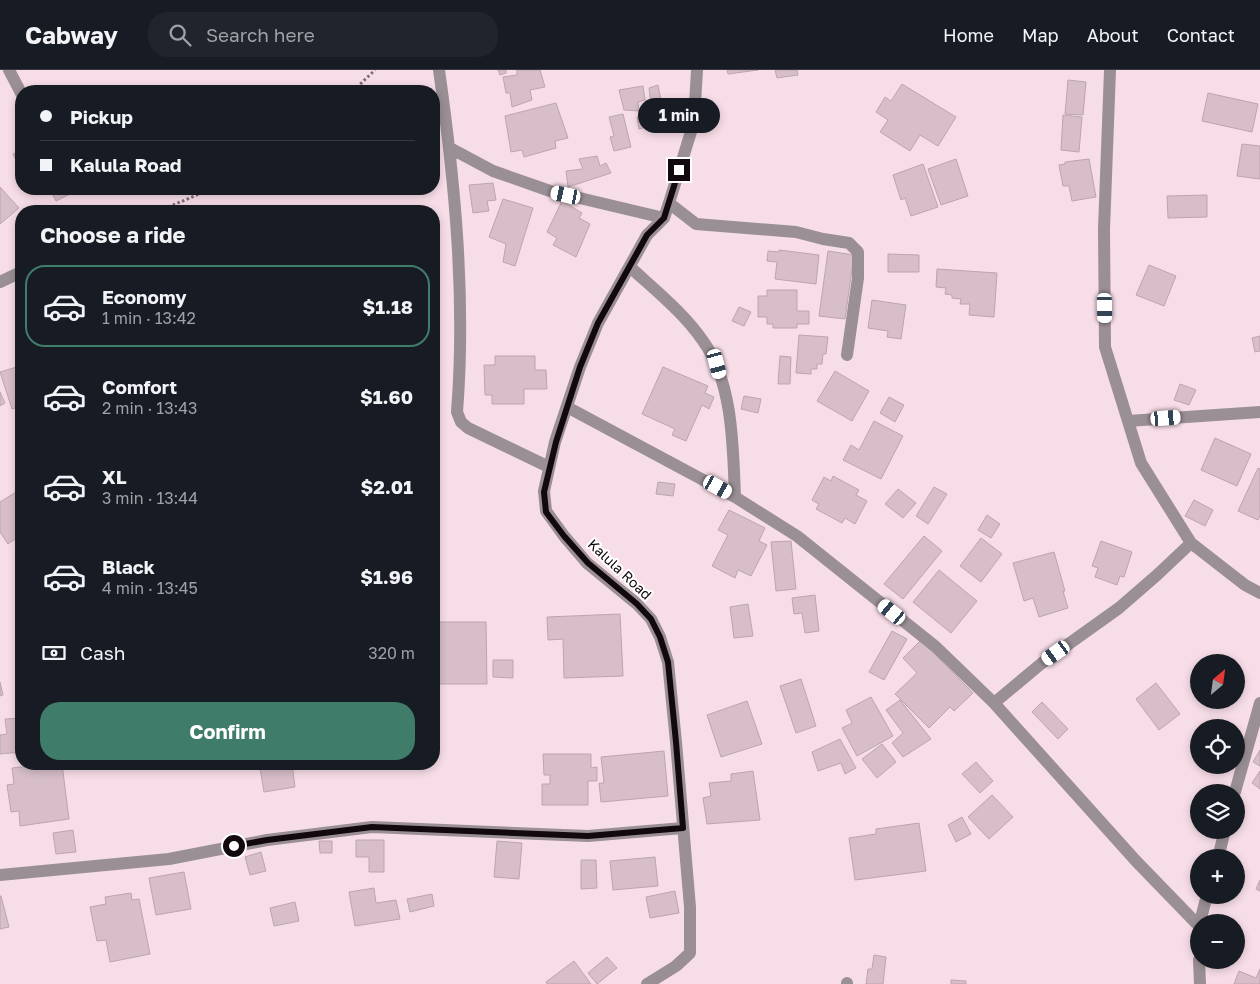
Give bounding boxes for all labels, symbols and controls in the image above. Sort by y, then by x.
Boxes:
search box [148,12,498,57]
text: Cabway [25,20,118,49]
icon: search [166,21,194,49]
text: Search here [206,23,315,46]
text: Home [943,24,994,46]
text: Map [1022,24,1059,46]
text: About [1087,24,1139,46]
text: Contact [1167,24,1235,46]
callout: 1 min [638,98,720,132]
text: Pickup [70,105,133,128]
text: 1 min [659,105,699,125]
text: Kalula Road [70,153,181,176]
route end [668,159,690,181]
car [549,185,582,205]
text: Choose a ride [40,221,186,248]
icon: car [42,284,87,329]
text: Economy [102,285,187,308]
car [1097,293,1112,323]
text: $1.18 [362,295,413,318]
text: 1 min · 13:42 [102,308,196,328]
car [705,348,728,380]
icon: car [42,374,87,419]
text: Comfort [102,375,177,398]
text: $1.60 [360,385,413,408]
text: 2 min · 13:43 [102,398,197,418]
car [1150,409,1181,427]
icon: car [42,464,87,509]
text: XL [102,465,127,488]
car [701,473,734,501]
text: $2.01 [360,475,413,498]
text: 3 min · 13:44 [102,488,198,508]
street label: Kalula Road [585,535,655,603]
icon: car [42,554,87,599]
text: Black [102,555,155,578]
text: $1.96 [360,565,413,588]
text: 4 min · 13:45 [102,578,198,598]
car [875,597,908,627]
car [1039,638,1072,668]
icon: cash [40,639,68,667]
text: Cash [80,641,125,664]
text: 320 m [368,643,415,663]
north arrow [1190,654,1245,709]
map controls [1190,654,1245,969]
button: Confirm [40,702,415,760]
button: locate [1190,719,1245,774]
button: layers [1190,784,1245,839]
route start [223,835,245,857]
button: + [1190,849,1245,904]
button: − [1190,914,1245,969]

